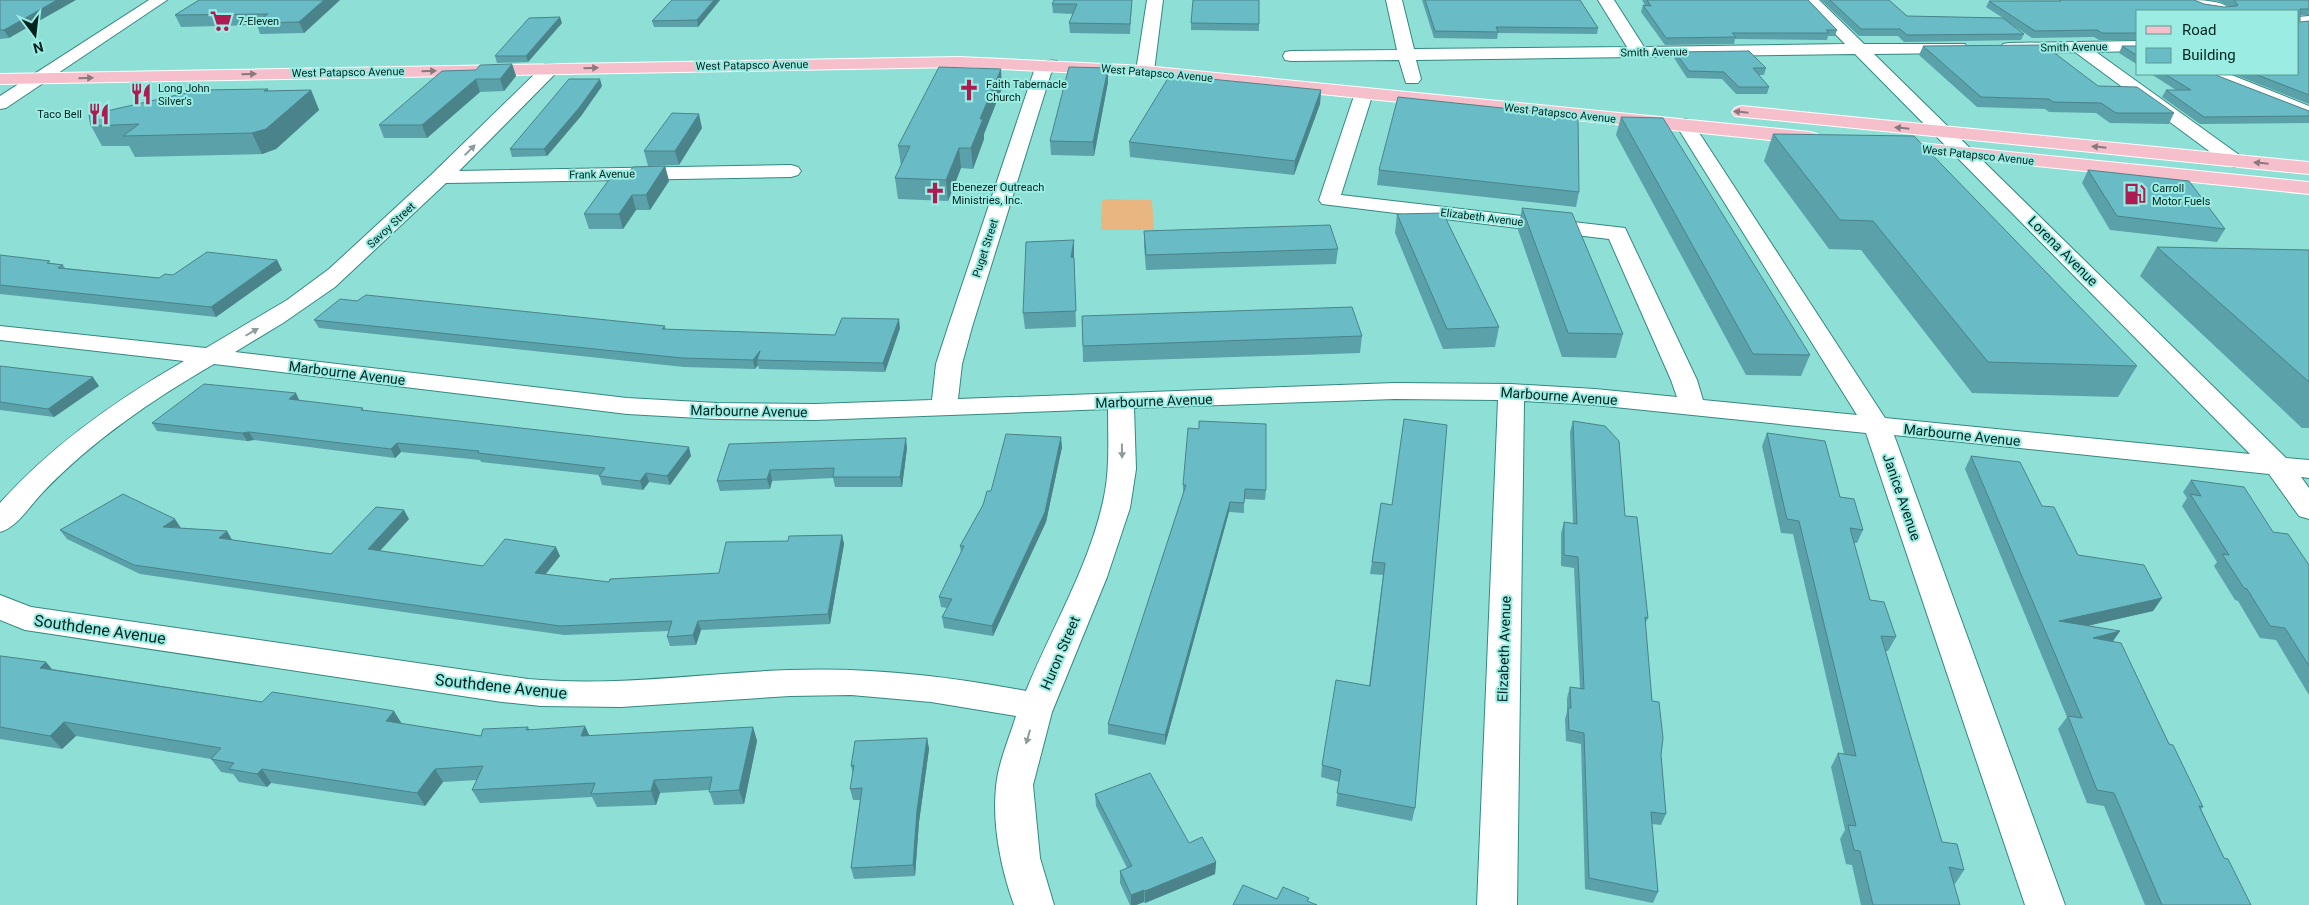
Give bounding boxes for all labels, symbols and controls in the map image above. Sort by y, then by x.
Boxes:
supermarket icon: 7-Eleven [208,8,234,34]
north arrow [10,10,60,60]
legend [2136,10,2299,75]
place label: 7-Eleven [238,15,279,28]
text: Road [2182,21,2216,39]
text: N [32,39,45,57]
street label: Smith Avenue [2040,40,2108,55]
street label: Smith Avenue [1620,45,1688,60]
text: Building [2182,46,2236,64]
street label: West Patapsco Avenue [696,58,809,73]
street label: West Patapsco Avenue [1100,62,1214,85]
one-way arrow [583,64,599,72]
street label: West Patapsco Avenue [292,65,405,80]
one-way arrow [421,67,437,75]
one-way arrow [241,70,257,78]
one-way arrow [78,74,94,82]
church icon: Faith Tabernacle Church [956,77,982,103]
place label: Faith Tabernacle Church [986,78,1067,104]
restaurant icon: Long John Silver's [128,81,154,107]
place label: Long John Silver's [158,82,210,108]
restaurant icon: Taco Bell [86,101,112,127]
street label: West Patapsco Avenue [1503,101,1617,126]
place label: Taco Bell [37,108,82,121]
one-way arrow [1732,108,1748,116]
one-way arrow [1894,124,1910,132]
street label: West Patapsco Avenue [1921,143,2035,168]
one-way arrow [2091,143,2107,151]
one-way arrow [463,144,475,156]
one-way arrow [2252,159,2268,167]
street label: Frank Avenue [569,167,635,182]
church icon: Ebenezer Outreach Ministries, Inc. [922,180,948,206]
place label: Ebenezer Outreach Ministries, Inc. [952,181,1044,207]
fuel station icon: Carroll Motor Fuels [2122,181,2148,207]
place label: Carroll Motor Fuels [2152,182,2211,208]
street label: Savoy Street [365,200,418,251]
street label: Elizabeth Avenue [1440,206,1524,229]
street label: Lorena Avenue [2025,213,2101,289]
street label: Puget Street [970,217,1001,279]
one-way arrow [245,327,258,336]
street label: Marbourne Avenue [288,358,406,388]
street label: Marbourne Avenue [1500,384,1618,408]
street label: Marbourne Avenue [1095,391,1213,411]
street label: Marbourne Avenue [690,402,808,420]
street label: Marbourne Avenue [1903,421,2021,449]
one-way arrow [1118,443,1126,459]
street label: Janice Avenue [1880,452,1924,542]
street label: Elizabeth Avenue [1494,596,1514,702]
street label: Southdene Avenue [33,611,167,648]
street label: Huron Street [1037,613,1083,692]
street label: Southdene Avenue [434,670,568,703]
one-way arrow [1024,729,1032,744]

